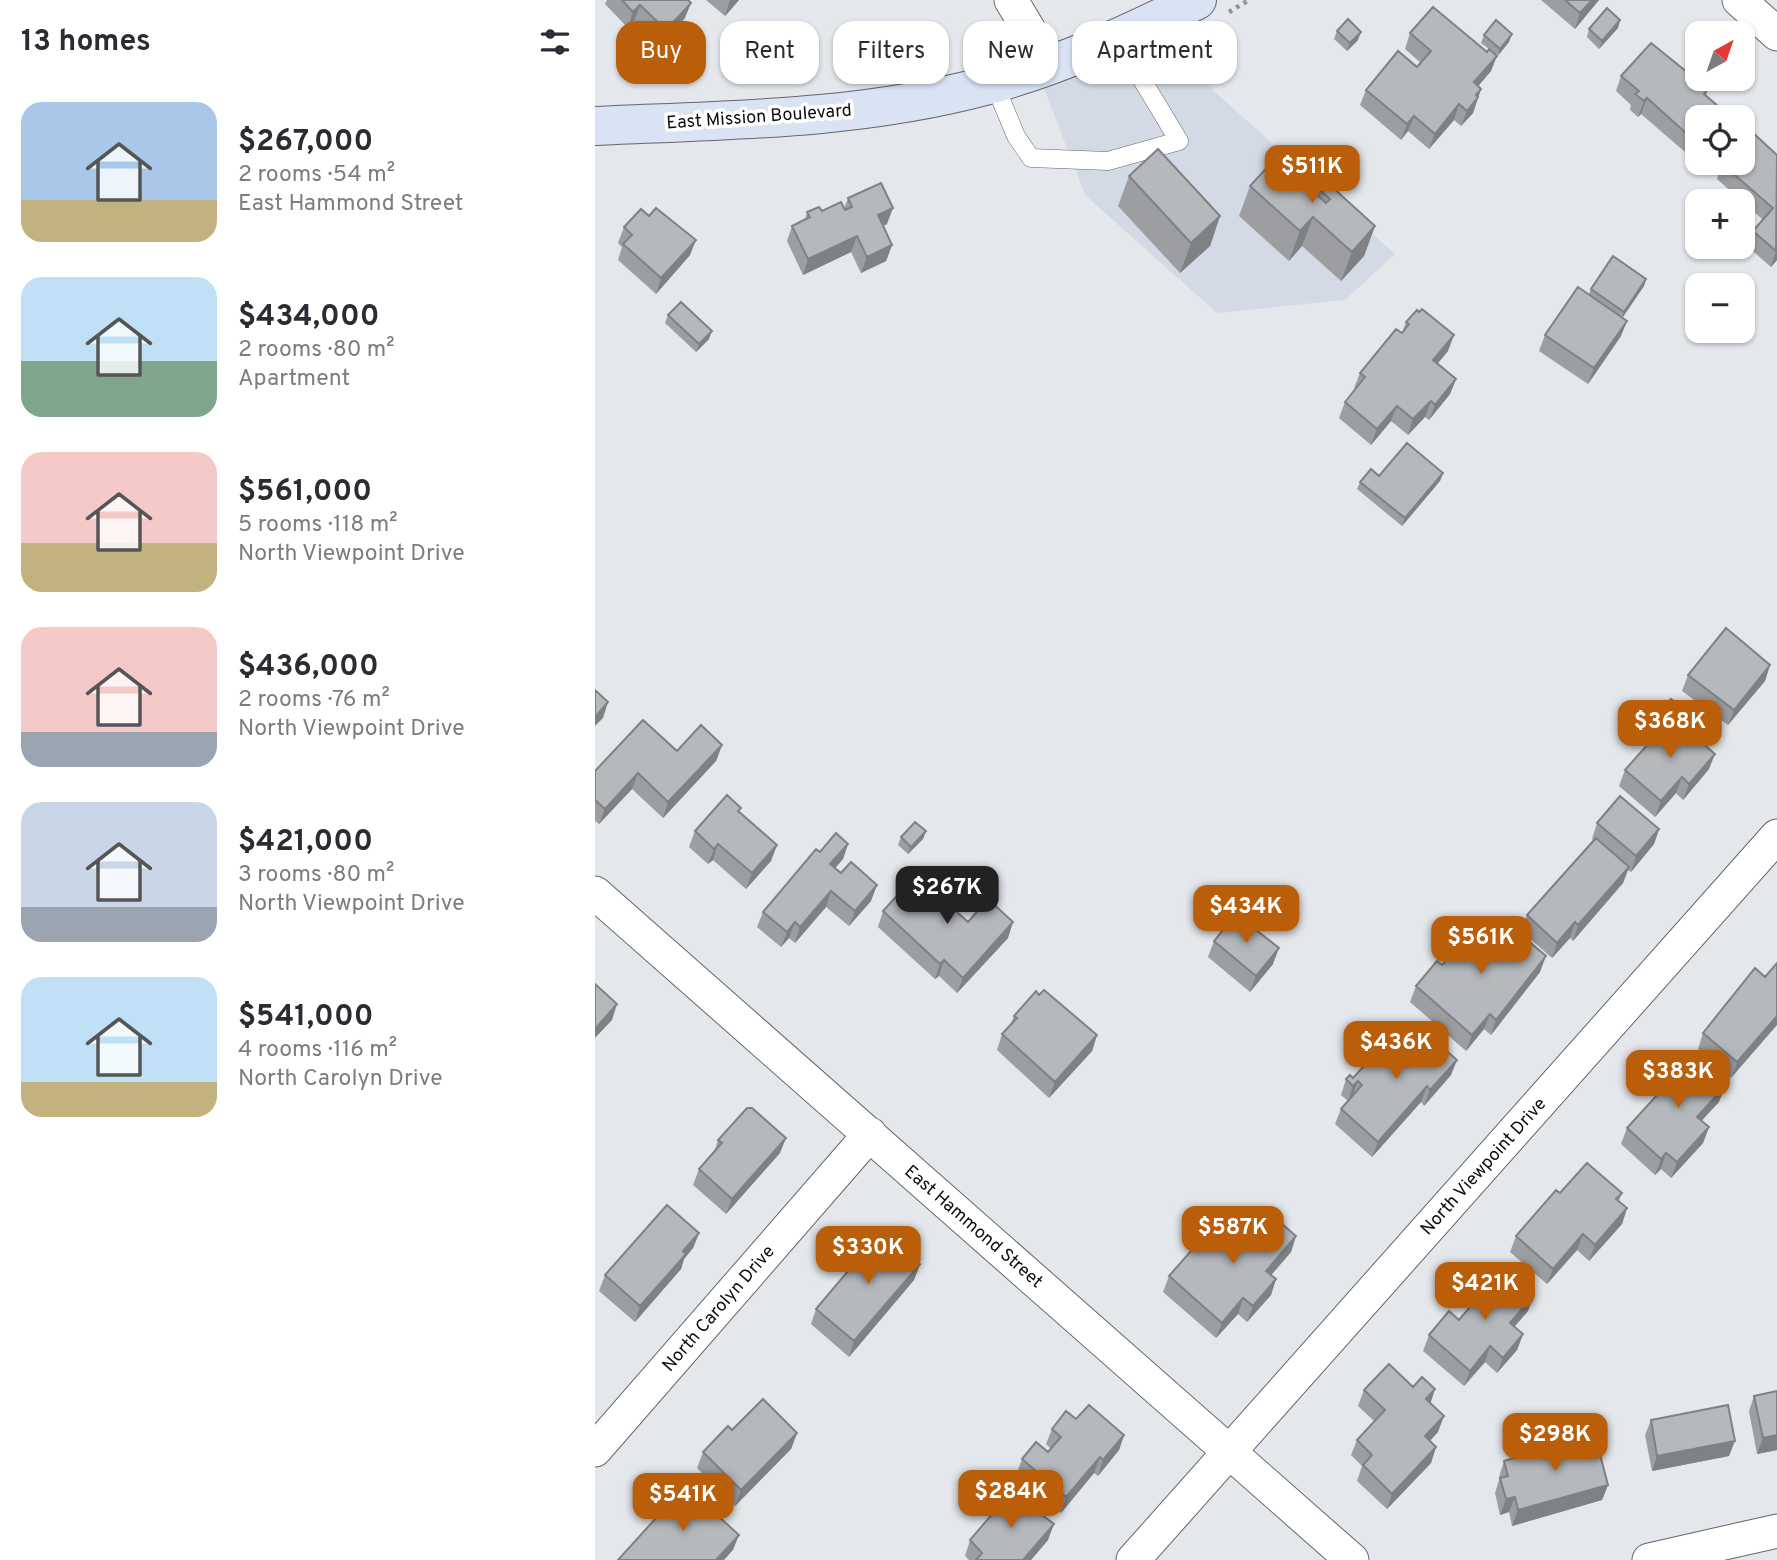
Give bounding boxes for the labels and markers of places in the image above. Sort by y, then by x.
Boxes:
pin: $511K [1263,146,1361,205]
pin: $368K [1621,700,1719,760]
pin: $267K [898,866,996,926]
pin: $434K [1197,886,1295,945]
pin: $561K [1432,916,1530,976]
pin: $436K [1347,1021,1445,1081]
pin: $383K [1629,1050,1727,1110]
pin: $587K [1184,1206,1282,1266]
pin: $330K [819,1226,917,1286]
pin: $421K [1436,1262,1534,1322]
pin: $298K [1506,1414,1604,1473]
pin: $284K [962,1470,1060,1530]
pin: $541K [634,1474,732,1533]

